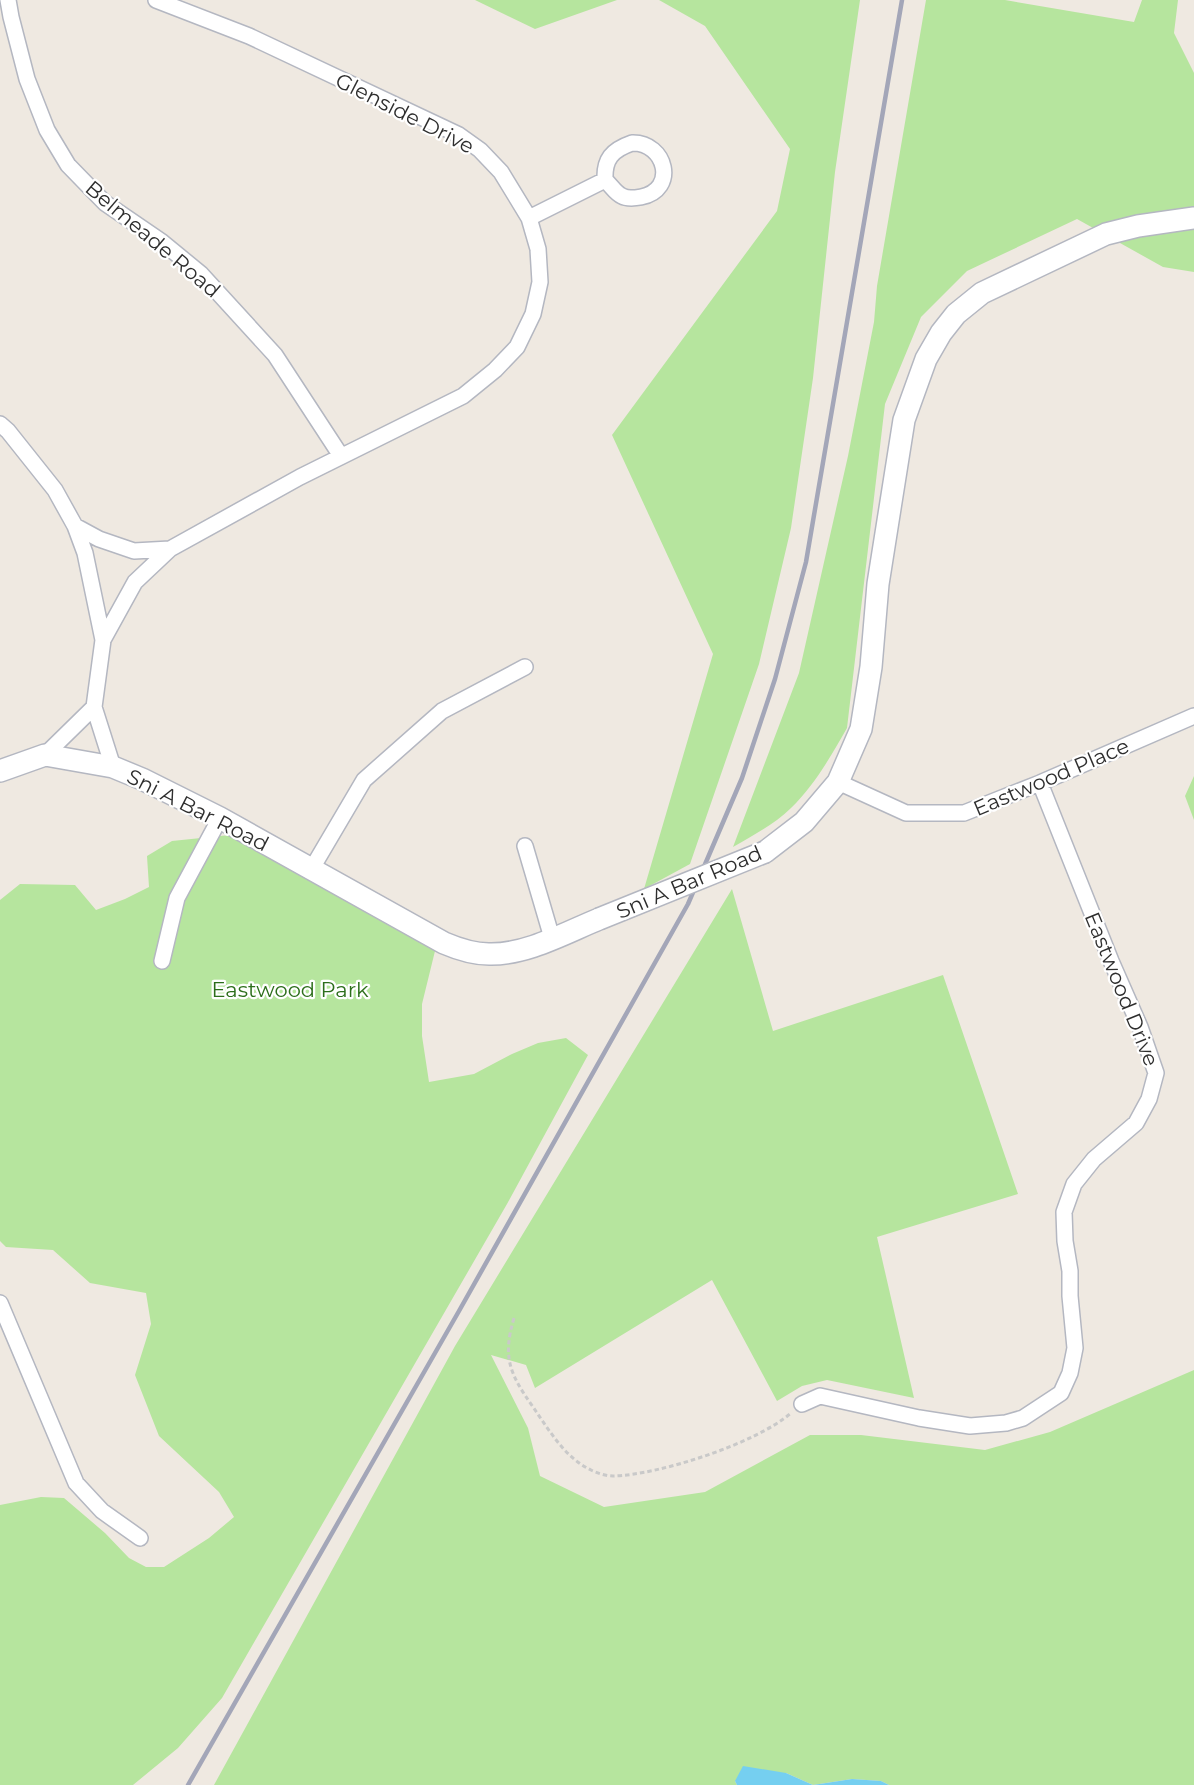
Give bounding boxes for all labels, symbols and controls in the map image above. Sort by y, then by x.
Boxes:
street label: Glenside Drive [332,67,478,159]
street label: Belmeade Road [80,175,226,303]
street label: Eastwood Place [969,733,1133,821]
street label: Sni A Bar Road [123,763,273,857]
street label: Sni A Bar Road [612,840,766,924]
street label: Eastwood Drive [1080,908,1164,1070]
park label: Eastwood Park [211,977,369,1002]

